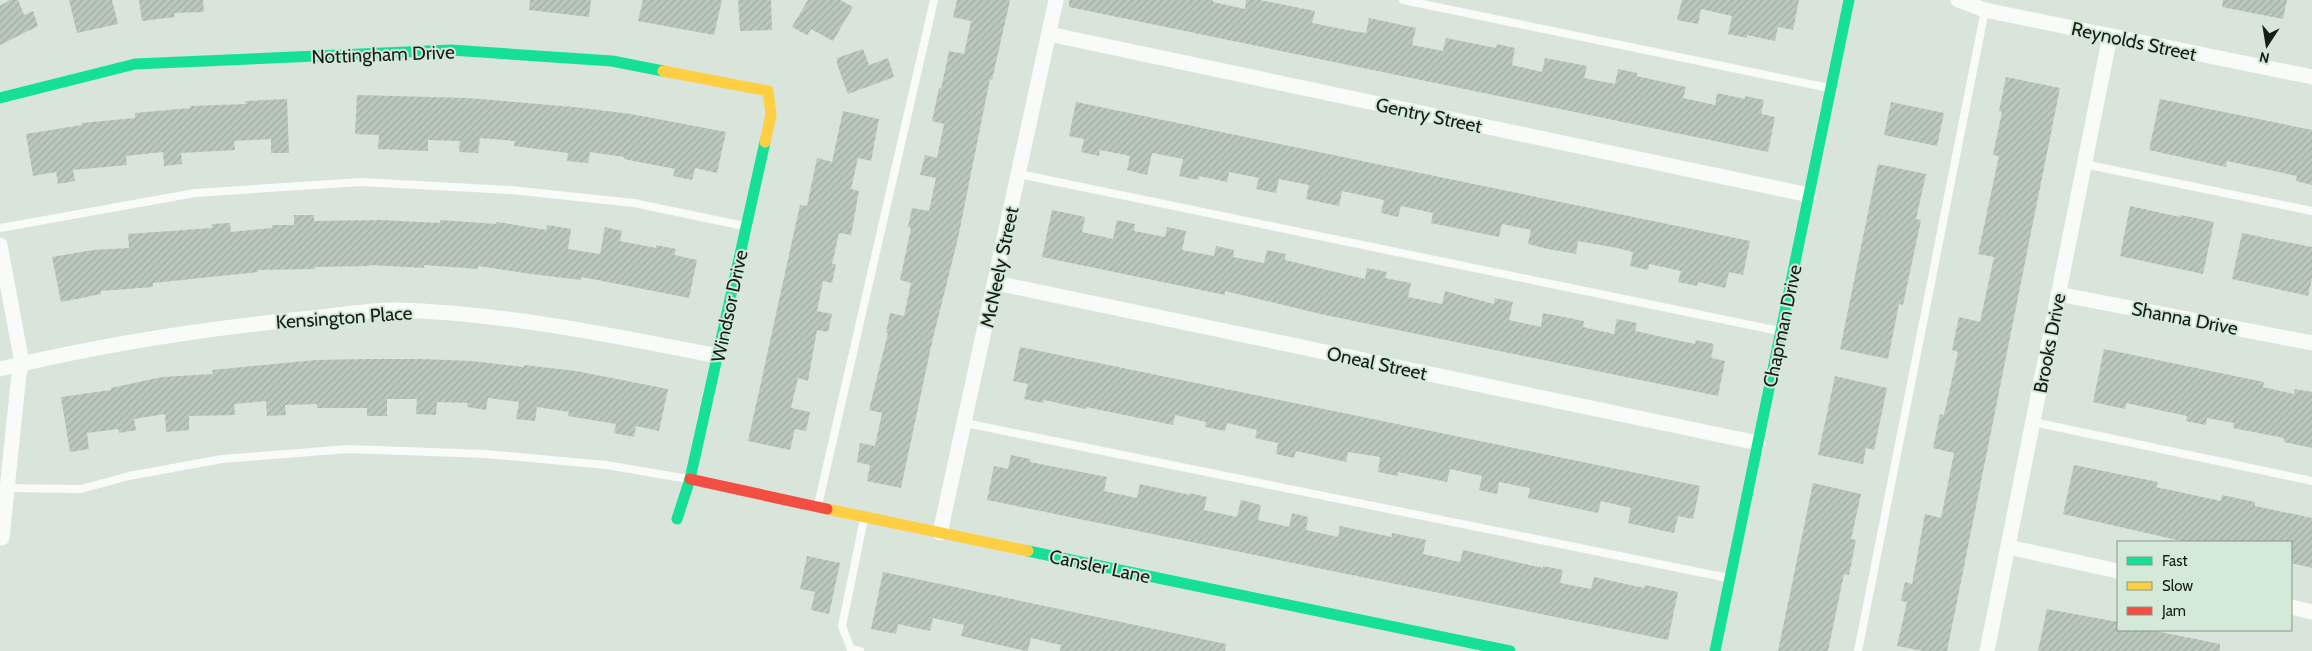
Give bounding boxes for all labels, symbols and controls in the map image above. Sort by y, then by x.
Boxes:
street label: Reynolds Street [2069,17,2199,66]
north arrow [2242,20,2292,70]
street label: Nottingham Drive [311,40,455,68]
text: N [2258,48,2271,68]
street label: Gentry Street [1374,93,1485,138]
street label: McNeely Street [975,204,1024,330]
street label: Windsor Drive [706,248,753,364]
street label: Chapman Drive [1758,262,1807,390]
street label: Brooks Drive [2029,291,2070,395]
street label: Shanna Drive [2130,297,2240,340]
street label: Kensington Place [275,301,413,334]
street label: Oneal Street [1325,342,1430,385]
legend [2117,541,2292,631]
street label: Cansler Lane [1047,545,1153,588]
text: Fast [2162,552,2187,570]
text: Slow [2162,577,2193,595]
text: Jam [2161,602,2186,620]

